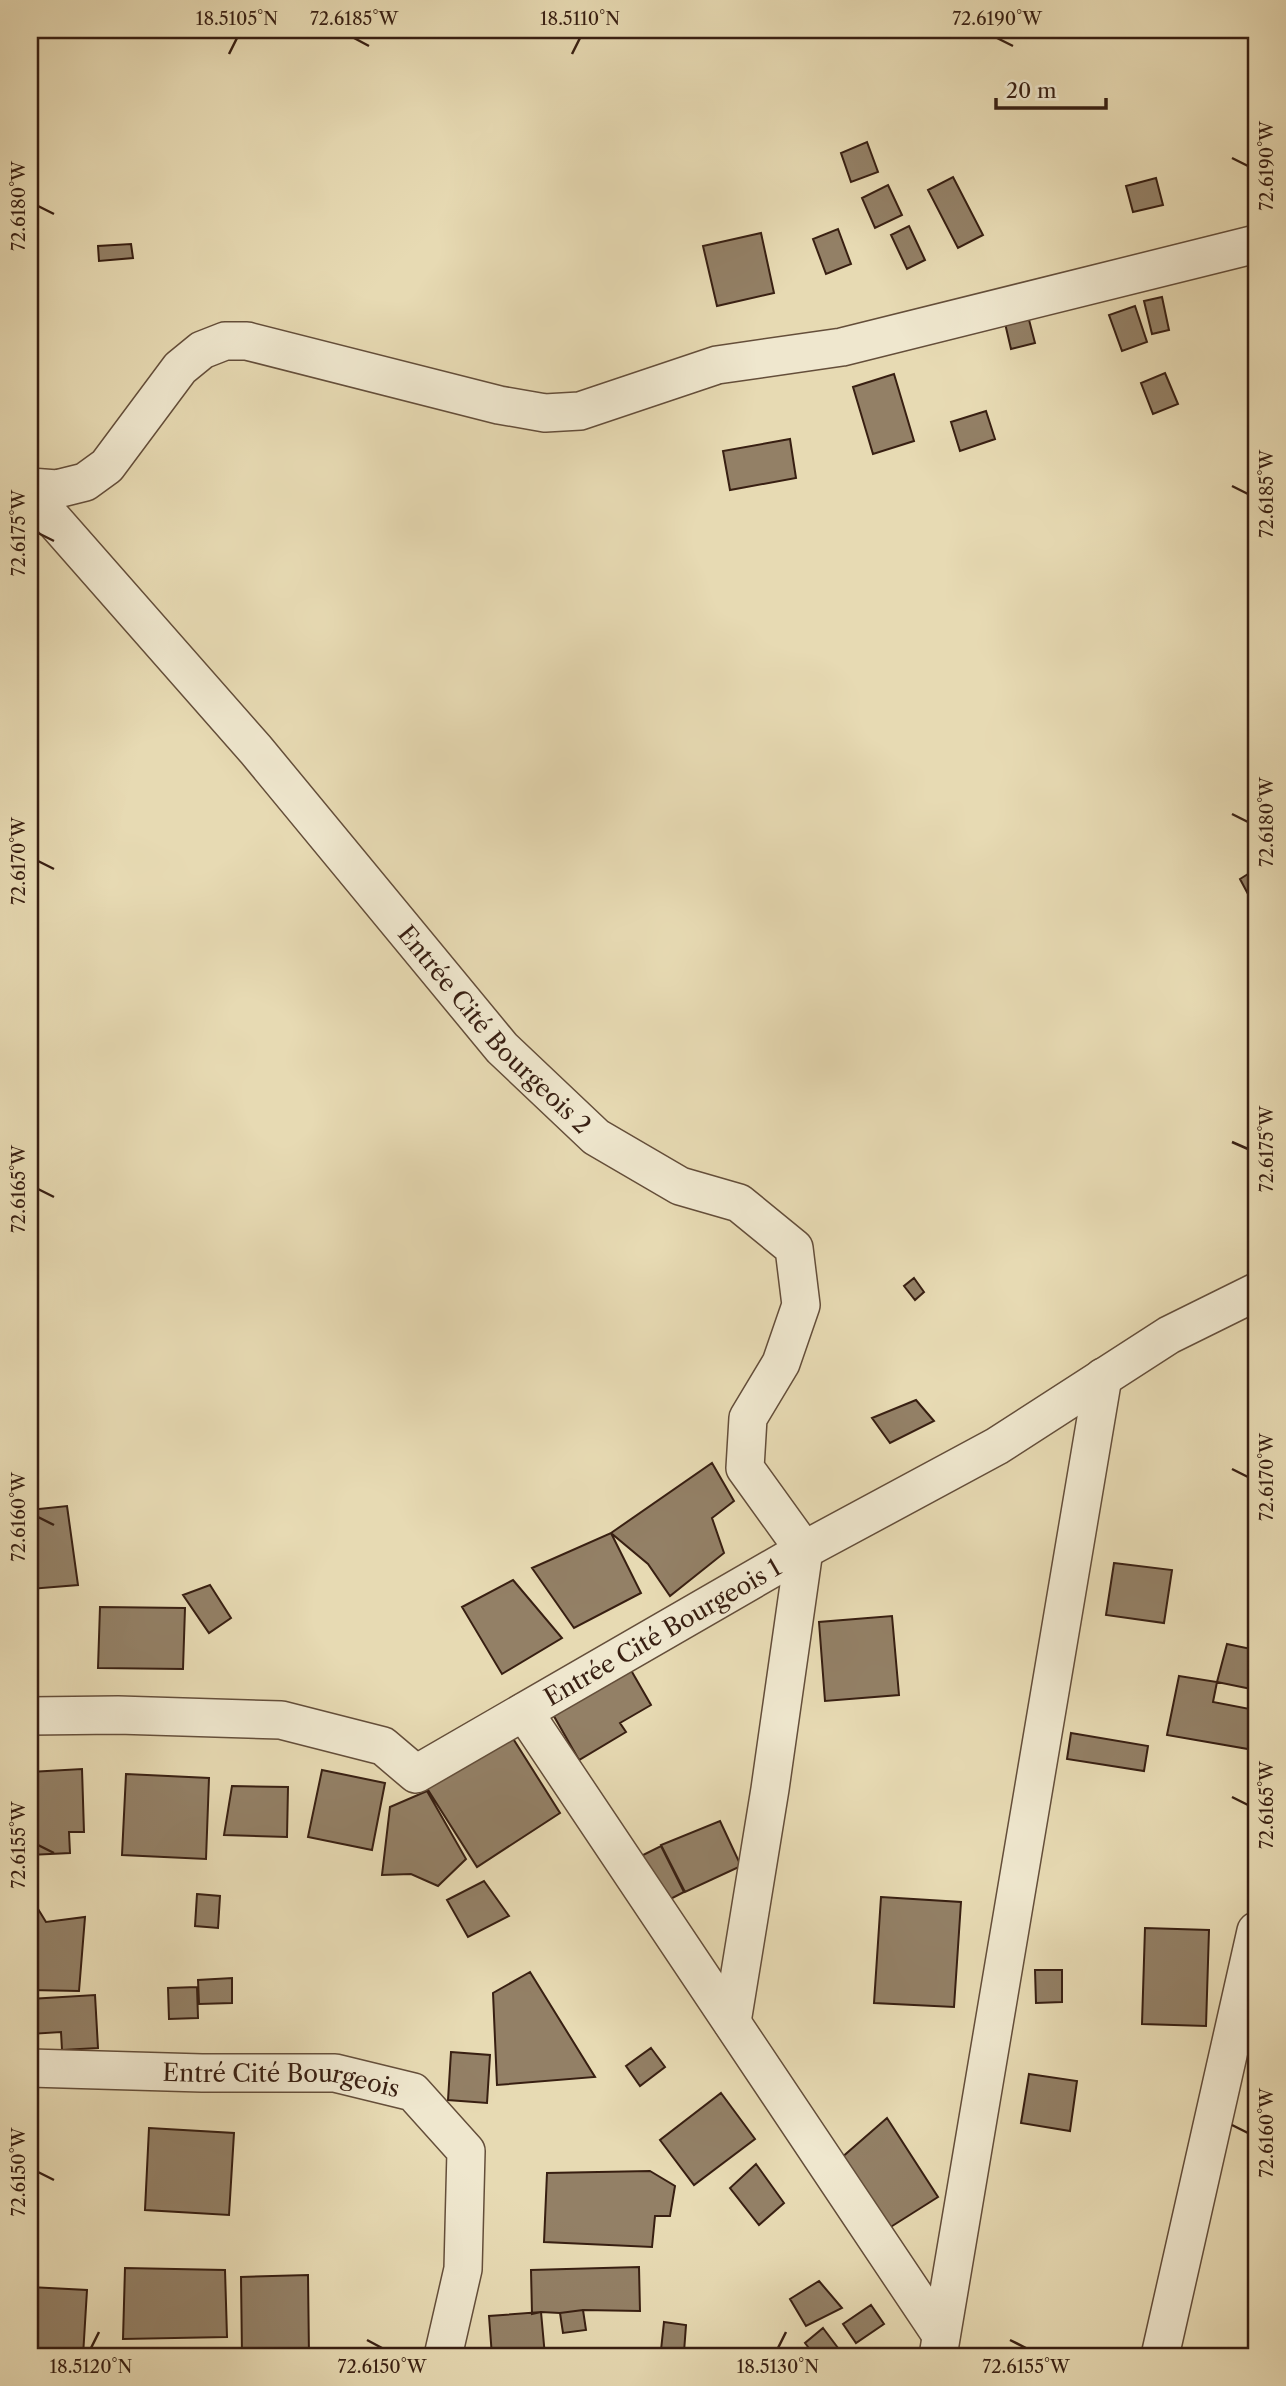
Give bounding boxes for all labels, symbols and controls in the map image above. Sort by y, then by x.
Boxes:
text: 18.5105°N [196,8,278,30]
text: 72.6185°W [310,8,399,30]
text: 18.5110°N [540,8,620,30]
text: 72.6190°W [952,8,1043,30]
scale bar [996,66,1106,110]
text: 20 m [1006,78,1057,103]
text: 72.6190°W [1256,120,1278,211]
text: 72.6180°W [8,160,30,251]
text: 72.6185°W [1256,449,1278,538]
text: 72.6175°W [8,489,30,576]
text: 72.6180°W [1256,776,1278,867]
text: 72.6170°W [8,816,30,905]
street label: Entrée Cité Bourgeois 2 [392,919,597,1139]
text: 72.6175°W [1256,1105,1278,1192]
text: 72.6165°W [8,1144,30,1233]
text: 72.6170°W [1256,1432,1278,1521]
text: 72.6160°W [8,1471,30,1562]
street label: Entrée Cité Bourgeois 1 [539,1552,786,1712]
text: 72.6165°W [1256,1760,1278,1849]
text: 72.6155°W [8,1800,30,1889]
street label: Entré Cité Bourgeois [162,2057,403,2103]
text: 72.6160°W [1256,2087,1278,2178]
text: 72.6150°W [8,2126,30,2216]
text: 18.5120°N [50,2356,133,2378]
text: 72.6150°W [338,2356,428,2378]
text: 18.5130°N [737,2356,819,2378]
text: 72.6155°W [982,2356,1071,2378]

